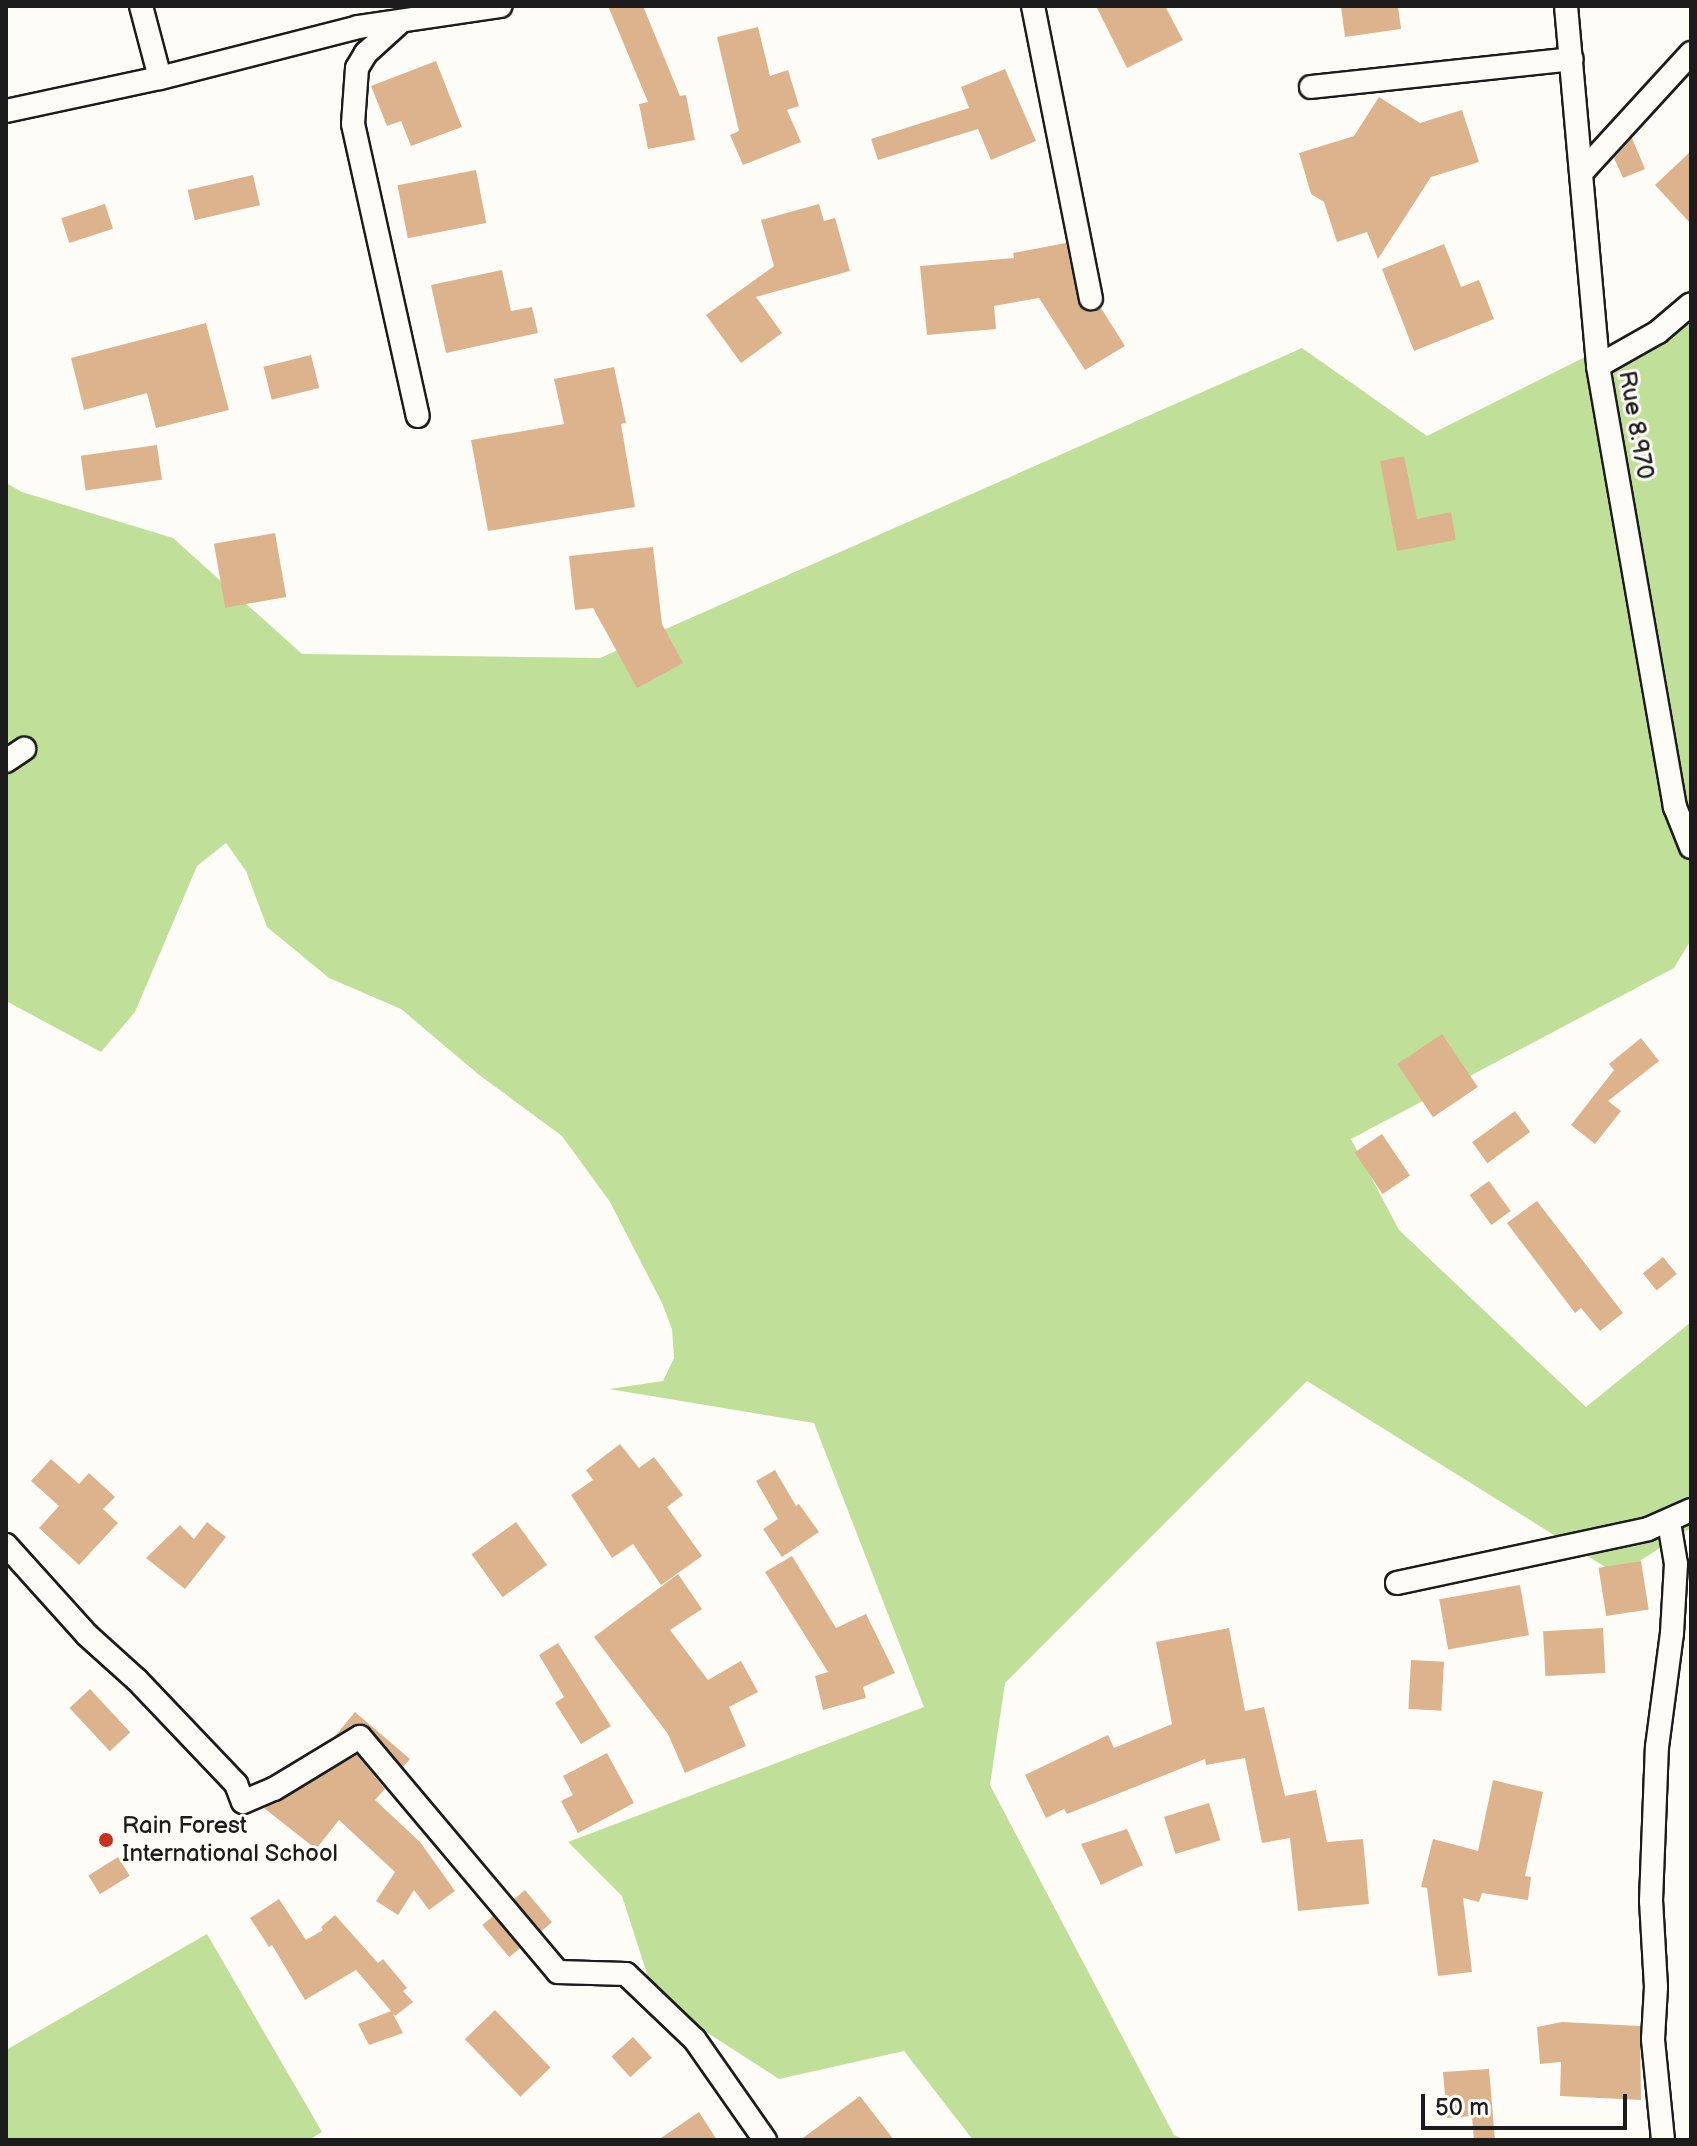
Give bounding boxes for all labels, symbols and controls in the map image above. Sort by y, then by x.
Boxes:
street label: Rue 8.970 [1612,369,1660,481]
place label: Rain Forest International School [122,1812,338,1868]
marker: Rain Forest International School [97,1831,115,1849]
scale bar [1425,2078,1631,2128]
text: 50 m [1435,2093,1489,2122]

